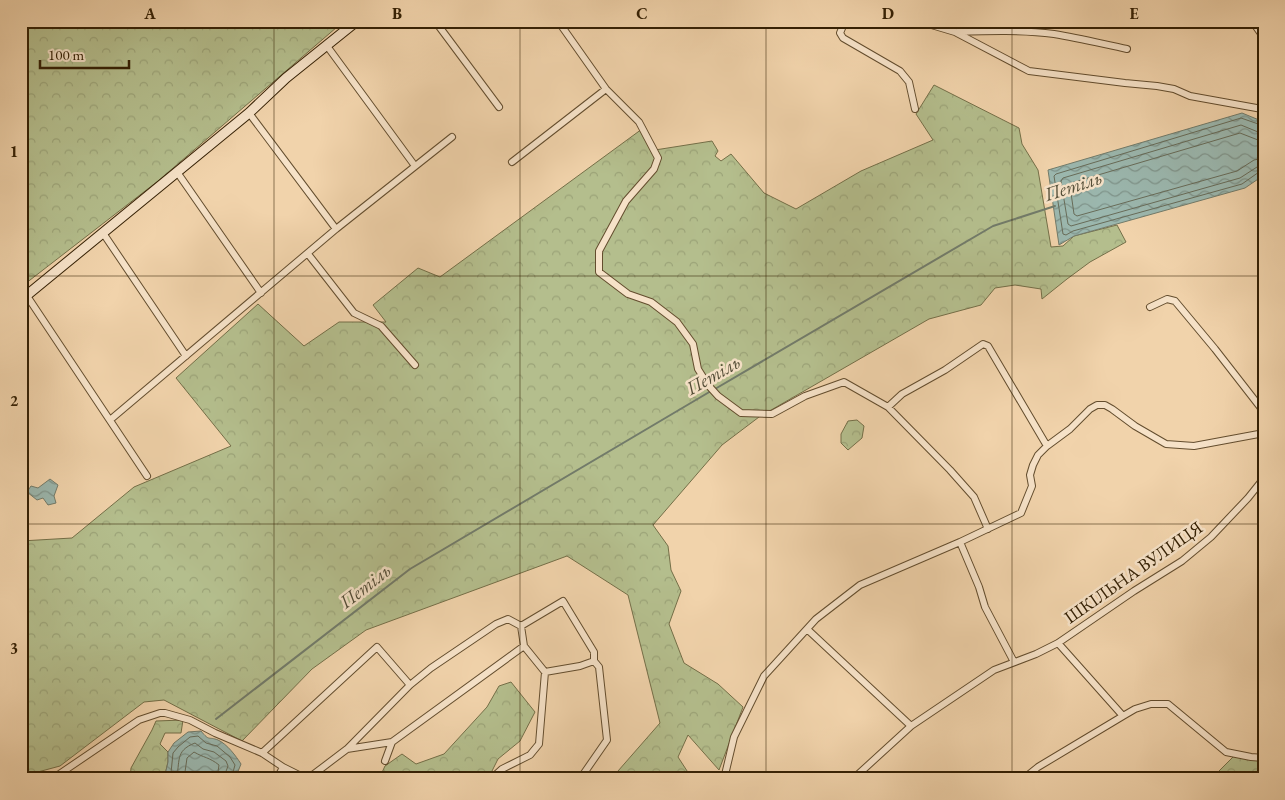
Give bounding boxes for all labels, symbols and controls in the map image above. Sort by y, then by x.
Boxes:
text: A [143,3,156,24]
text: B [392,3,402,24]
text: C [636,3,648,24]
text: D [882,3,894,24]
text: E [1129,3,1139,24]
scale bar [40,38,129,70]
text: 100 m [48,45,85,64]
text: 1 [10,141,18,162]
water label: Петіль [1040,165,1105,207]
water label: Петіль [680,349,745,401]
text: 2 [10,390,19,411]
street label: ШКІЛЬНА ВУЛИЦЯ [1059,516,1207,628]
water label: Петіль [333,558,396,615]
text: 3 [10,638,18,659]

